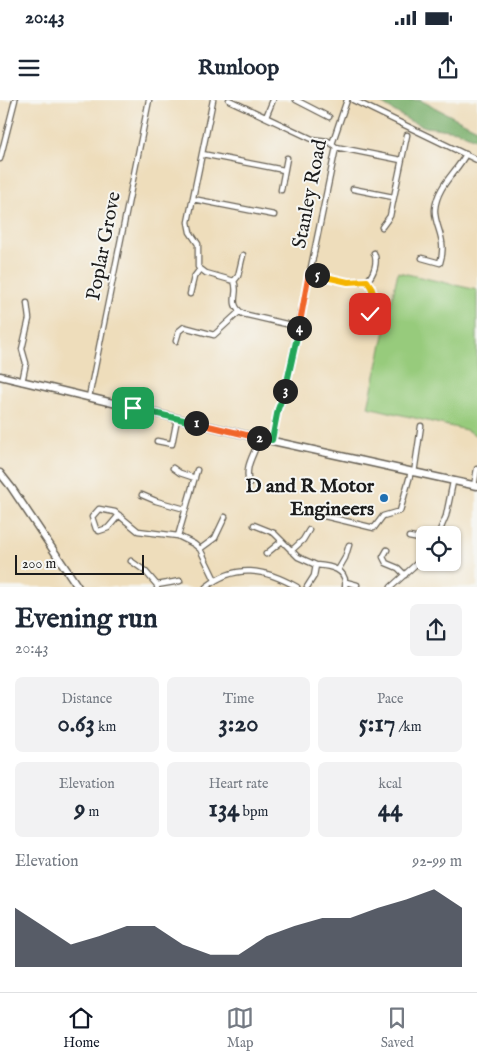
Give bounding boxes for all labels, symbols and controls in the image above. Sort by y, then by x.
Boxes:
text: 20:43 [25,6,65,30]
icon: menu [15,54,43,82]
text: Runloop [198,54,279,82]
icon: share [434,54,462,82]
street label: Stanley Road [287,137,333,251]
street label: Poplar Grove [81,189,127,303]
pin: 5 [304,262,330,288]
text: 5 [315,266,320,284]
pin [349,293,391,335]
icon: check [356,300,384,328]
pin: 4 [286,316,312,340]
text: 4 [296,319,303,337]
pin: 3 [272,378,298,404]
text: 3 [283,382,288,400]
pin [112,387,154,429]
icon: arrive [119,394,147,422]
pin: 1 [184,410,208,436]
text: 1 [194,414,199,432]
pin: 2 [246,426,272,450]
text: 2 [256,429,263,447]
place label: D and R Motor Engineers [246,474,375,522]
marker: D and R Motor Engineers [378,492,390,504]
map controls [416,526,461,571]
button: locate [416,526,461,571]
scale bar [15,552,144,575]
text: 200 m [22,555,56,573]
text: Evening run [15,602,158,637]
button: share [410,604,462,656]
text: 20:43 [15,639,48,659]
text: Distance [62,690,112,708]
text: Time [223,690,254,708]
text: Pace [377,690,403,708]
text: 0.63 [57,708,95,740]
text: 3:20 [219,708,258,740]
text: 5:17 [359,708,395,740]
text: km [95,718,116,736]
text: /km [395,718,422,736]
text: Elevation [59,775,115,793]
text: Heart rate [209,775,268,793]
text: kcal [378,775,402,793]
text: 9 [74,793,85,825]
text: 134 [209,793,240,825]
text: 44 [378,793,402,825]
text: m [85,803,99,821]
text: bpm [240,803,268,821]
text: Elevation [15,852,78,872]
text: 92–99 m [412,852,462,872]
tab: Home [63,1004,100,1052]
tab: Map [226,1004,254,1052]
tab: Saved [381,1004,414,1052]

